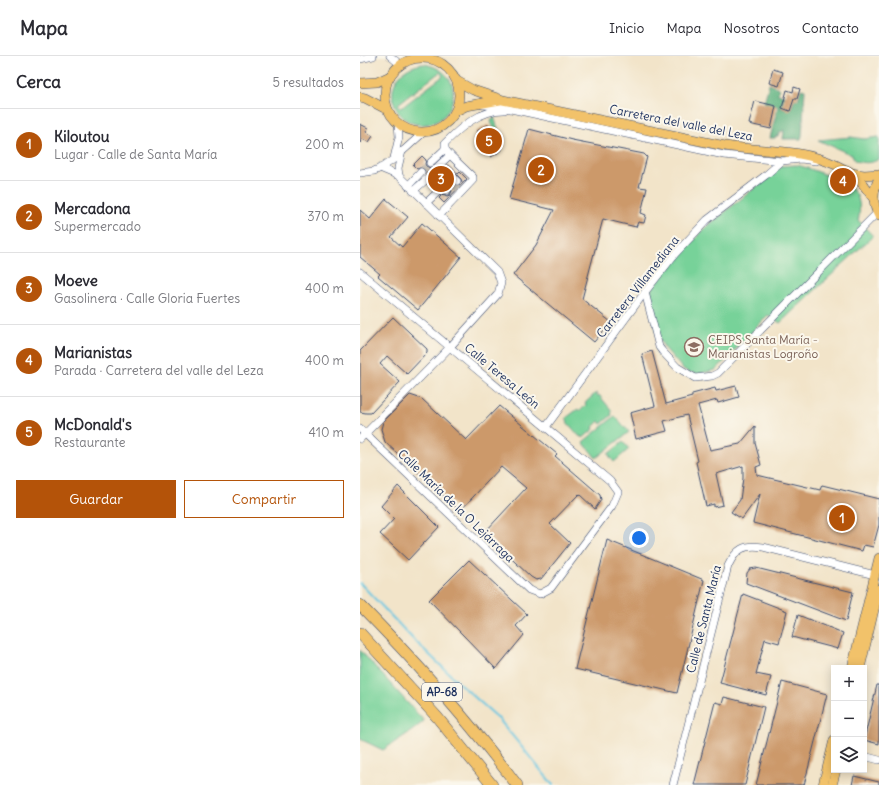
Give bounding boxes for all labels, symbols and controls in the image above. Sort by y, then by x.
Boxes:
text: Mapa [20,16,68,40]
text: Inicio [609,19,644,37]
text: Mapa [666,19,702,37]
text: Nosotros [724,19,780,37]
text: Contacto [802,19,859,37]
text: Cerca [16,71,61,93]
text: 5 resultados [272,74,344,91]
street label: Carretera del valle del Leza [608,101,754,144]
pin: 5 [476,126,502,156]
text: Kiloutou [54,127,109,146]
text: 1 [26,136,32,153]
text: 200 m [305,136,344,153]
text: Lugar · Calle de Santa María [54,146,217,163]
pin: 2 [528,155,554,185]
pin: 3 [428,164,454,194]
pin: 4 [830,166,856,196]
text: Mercadona [54,199,131,218]
text: 2 [25,208,33,225]
text: 370 m [307,208,344,225]
text: Supermercado [54,218,141,235]
street label: Carretera Villamediana [593,233,682,341]
text: Moeve [54,271,98,290]
text: 3 [25,280,33,297]
text: 400 m [305,280,344,297]
text: Gasolinera · Calle Gloria Fuertes [54,290,240,307]
place label: CEIPS Santa María - Marianistas Logroño [708,332,819,361]
school or university icon: CEIPS Santa María - Marianistas Logroño [683,336,705,358]
street label: Calle Teresa León [462,340,543,412]
text: Marianistas [54,343,132,362]
text: 4 [25,352,33,369]
text: 400 m [305,352,344,369]
text: Parada · Carretera del valle del Leza [54,362,264,379]
text: McDonald's [54,415,132,434]
text: 5 [25,424,33,441]
text: 410 m [308,424,344,441]
text: Restaurante [54,434,126,451]
street label: Calle María de la O Lejárraga [395,446,518,565]
button: Guardar [16,480,176,518]
button: Compartir [184,480,344,518]
pin: 1 [829,503,855,533]
your location [629,528,649,548]
street label: Calle de Santa María [683,563,724,674]
map controls [831,665,867,773]
button: + [831,665,867,701]
road number: AP-68 [422,683,462,701]
button: − [831,701,867,737]
button: layers [831,737,867,773]

